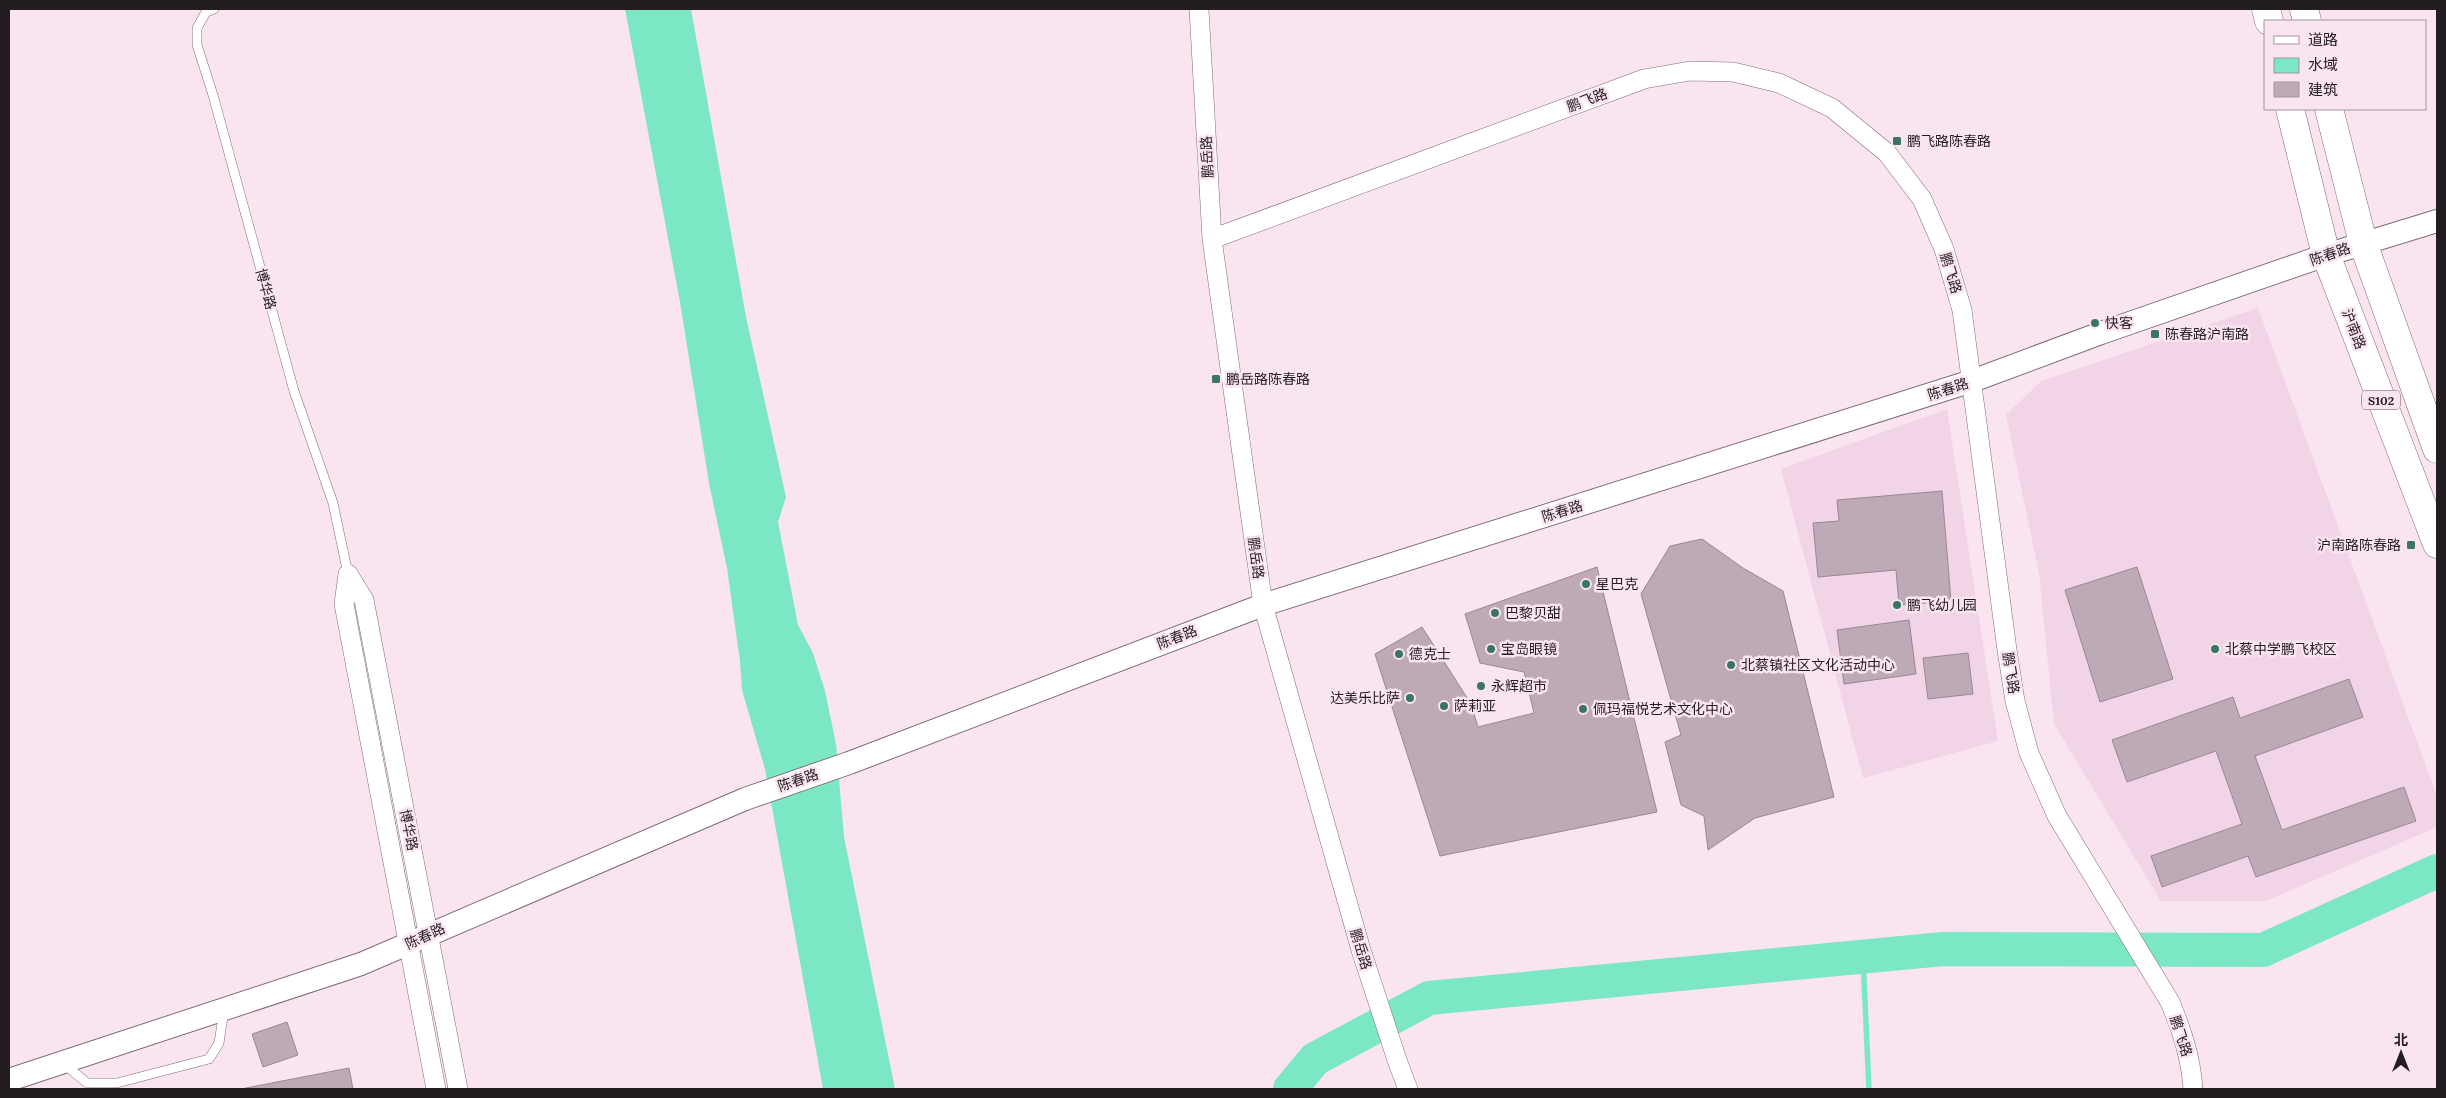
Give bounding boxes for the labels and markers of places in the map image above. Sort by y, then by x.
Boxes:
place label: 鹏飞路陈春路 [1907,132,1991,150]
marker: 鹏飞路陈春路 [1891,135,1903,147]
place label: 快客 [2105,314,2133,332]
marker: 快客 [2089,317,2101,329]
place label: 陈春路沪南路 [2165,325,2249,343]
marker: 陈春路沪南路 [2149,328,2161,340]
place label: 鹏岳路陈春路 [1226,370,1310,388]
marker: 鹏岳路陈春路 [1210,373,1222,385]
place label: 沪南路陈春路 [2317,536,2401,554]
marker: 沪南路陈春路 [2405,539,2417,551]
place label: 星巴克 [1596,575,1638,593]
marker: 星巴克 [1580,578,1592,590]
place label: 鹏飞幼儿园 [1907,596,1977,614]
marker: 鹏飞幼儿园 [1891,599,1903,611]
place label: 巴黎贝甜 [1505,604,1561,622]
marker: 巴黎贝甜 [1489,607,1501,619]
place label: 宝岛眼镜 [1501,640,1557,658]
place label: 北蔡中学鹏飞校区 [2225,640,2337,658]
marker: 宝岛眼镜 [1485,643,1497,655]
marker: 北蔡中学鹏飞校区 [2209,643,2221,655]
place label: 德克士 [1409,645,1451,663]
marker: 德克士 [1393,648,1405,660]
place label: 北蔡镇社区文化活动中心 [1741,656,1895,674]
marker: 北蔡镇社区文化活动中心 [1725,659,1737,671]
place label: 永辉超市 [1491,677,1547,695]
marker: 永辉超市 [1475,680,1487,692]
place label: 达美乐比萨 [1330,689,1400,707]
marker: 达美乐比萨 [1404,692,1416,704]
place label: 萨莉亚 [1454,697,1496,715]
marker: 萨莉亚 [1438,700,1450,712]
place label: 佩玛福悦艺术文化中心 [1593,700,1733,718]
marker: 佩玛福悦艺术文化中心 [1577,703,1589,715]

